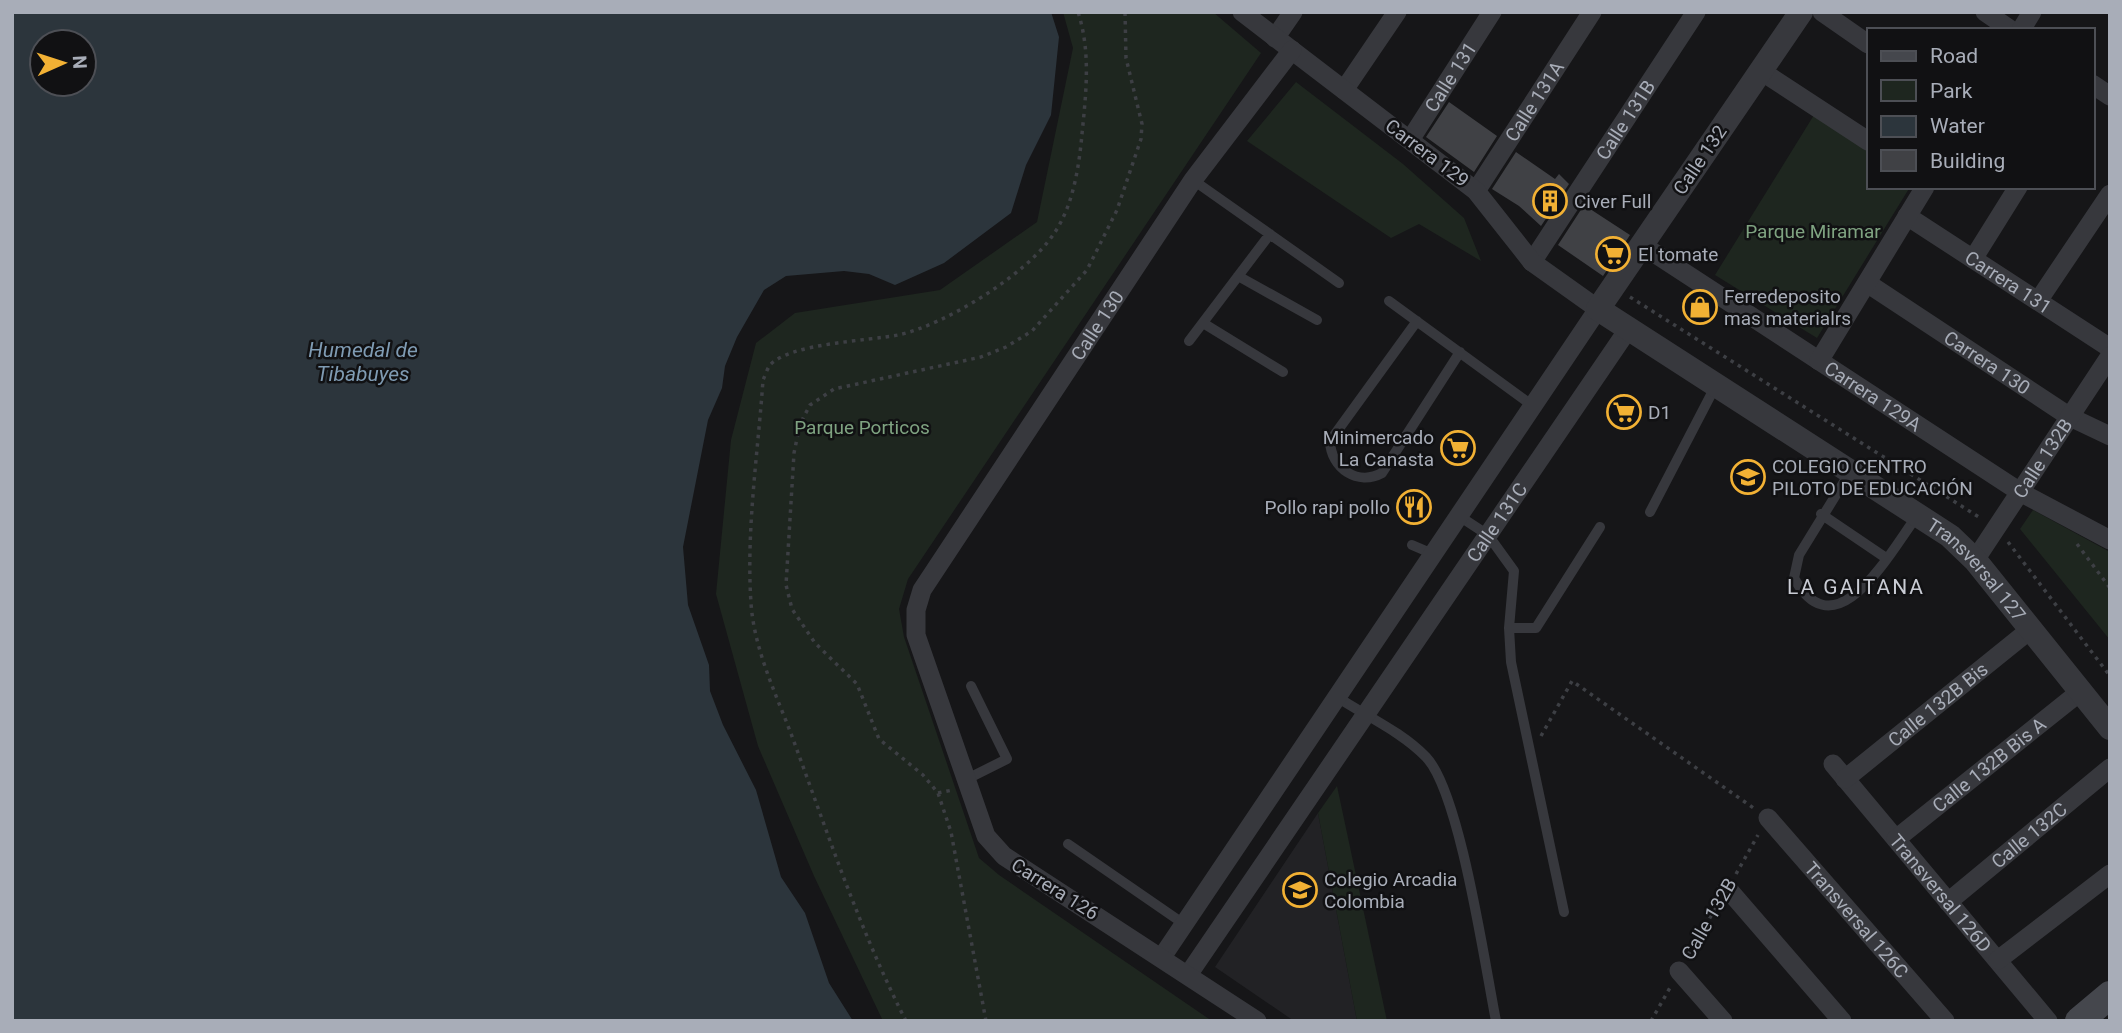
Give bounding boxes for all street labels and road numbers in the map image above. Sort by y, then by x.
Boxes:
street label: Calle 131 [1420,37,1481,116]
street label: Calle 131A [1500,56,1569,146]
street label: Calle 131B [1591,76,1660,164]
street label: Carrera 129 [1381,114,1473,192]
street label: Calle 132 [1668,121,1732,199]
street label: Carrera 131 [1961,245,2056,319]
street label: Calle 130 [1066,286,1128,365]
street label: Carrera 130 [1940,326,2035,399]
street label: Carrera 129A [1820,356,1926,436]
street label: Calle 132B [2008,414,2077,502]
street label: Calle 131C [1461,478,1532,566]
street label: Transversal 127 [1923,513,2031,626]
street label: Calle 132B Bis [1883,657,1992,751]
street label: Calle 132B Bis A [1928,712,2051,817]
street label: Calle 132C [1986,797,2071,873]
street label: Transversal 126D [1885,829,1997,957]
street label: Carrera 126 [1007,853,1103,925]
street label: Transversal 126C [1800,857,1914,983]
street label: Calle 132B [1676,874,1742,964]

